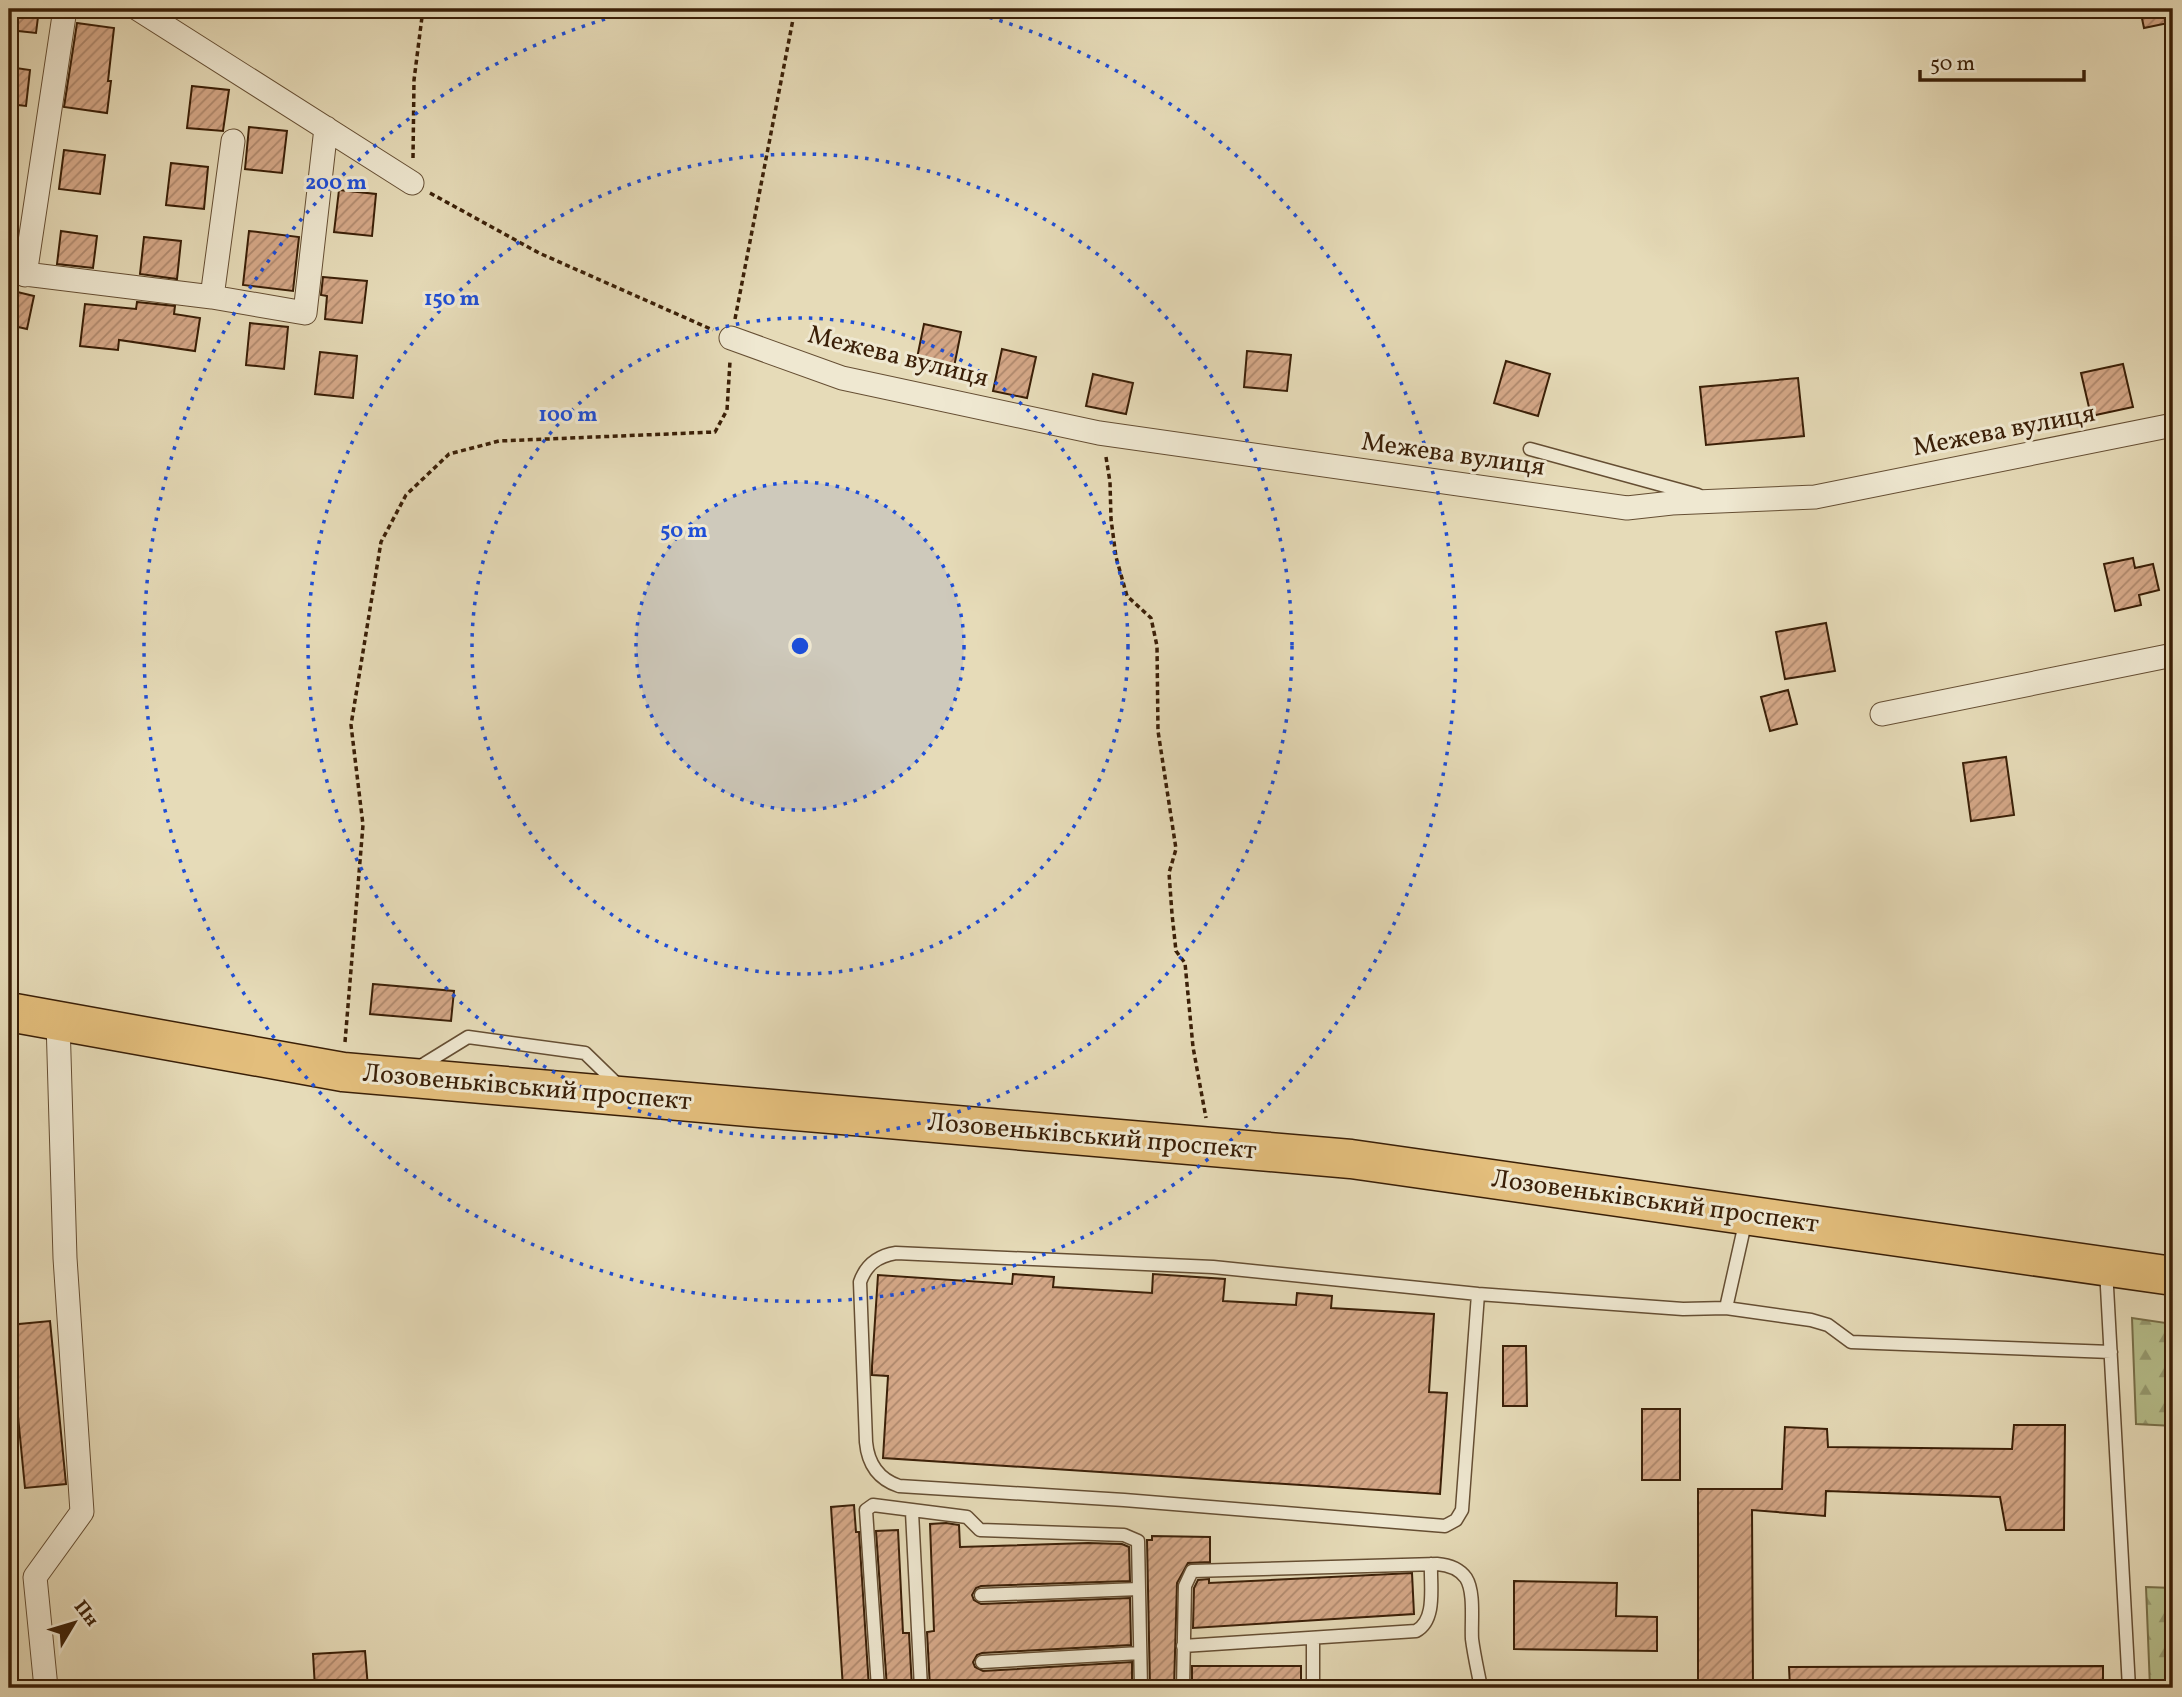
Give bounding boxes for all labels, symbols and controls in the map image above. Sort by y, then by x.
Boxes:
scale bar [1920,38,2084,82]
text: 50 m [1930,50,1975,79]
text: 200 m [305,169,367,198]
text: 150 m [424,285,480,314]
street label: Межева вулиця [804,317,992,397]
street label: Межева вулиця [1910,396,2098,466]
text: 100 m [538,401,598,430]
street label: Межева вулиця [1359,424,1547,486]
text: 50 m [660,517,708,546]
centre of rings [788,634,812,658]
street label: Лозовеньківський проспект [361,1056,693,1120]
street label: Лозовеньківський проспект [926,1105,1258,1169]
street label: Лозовеньківський проспект [1489,1161,1821,1243]
north arrow [38,1588,108,1658]
text: Пн [67,1595,104,1632]

